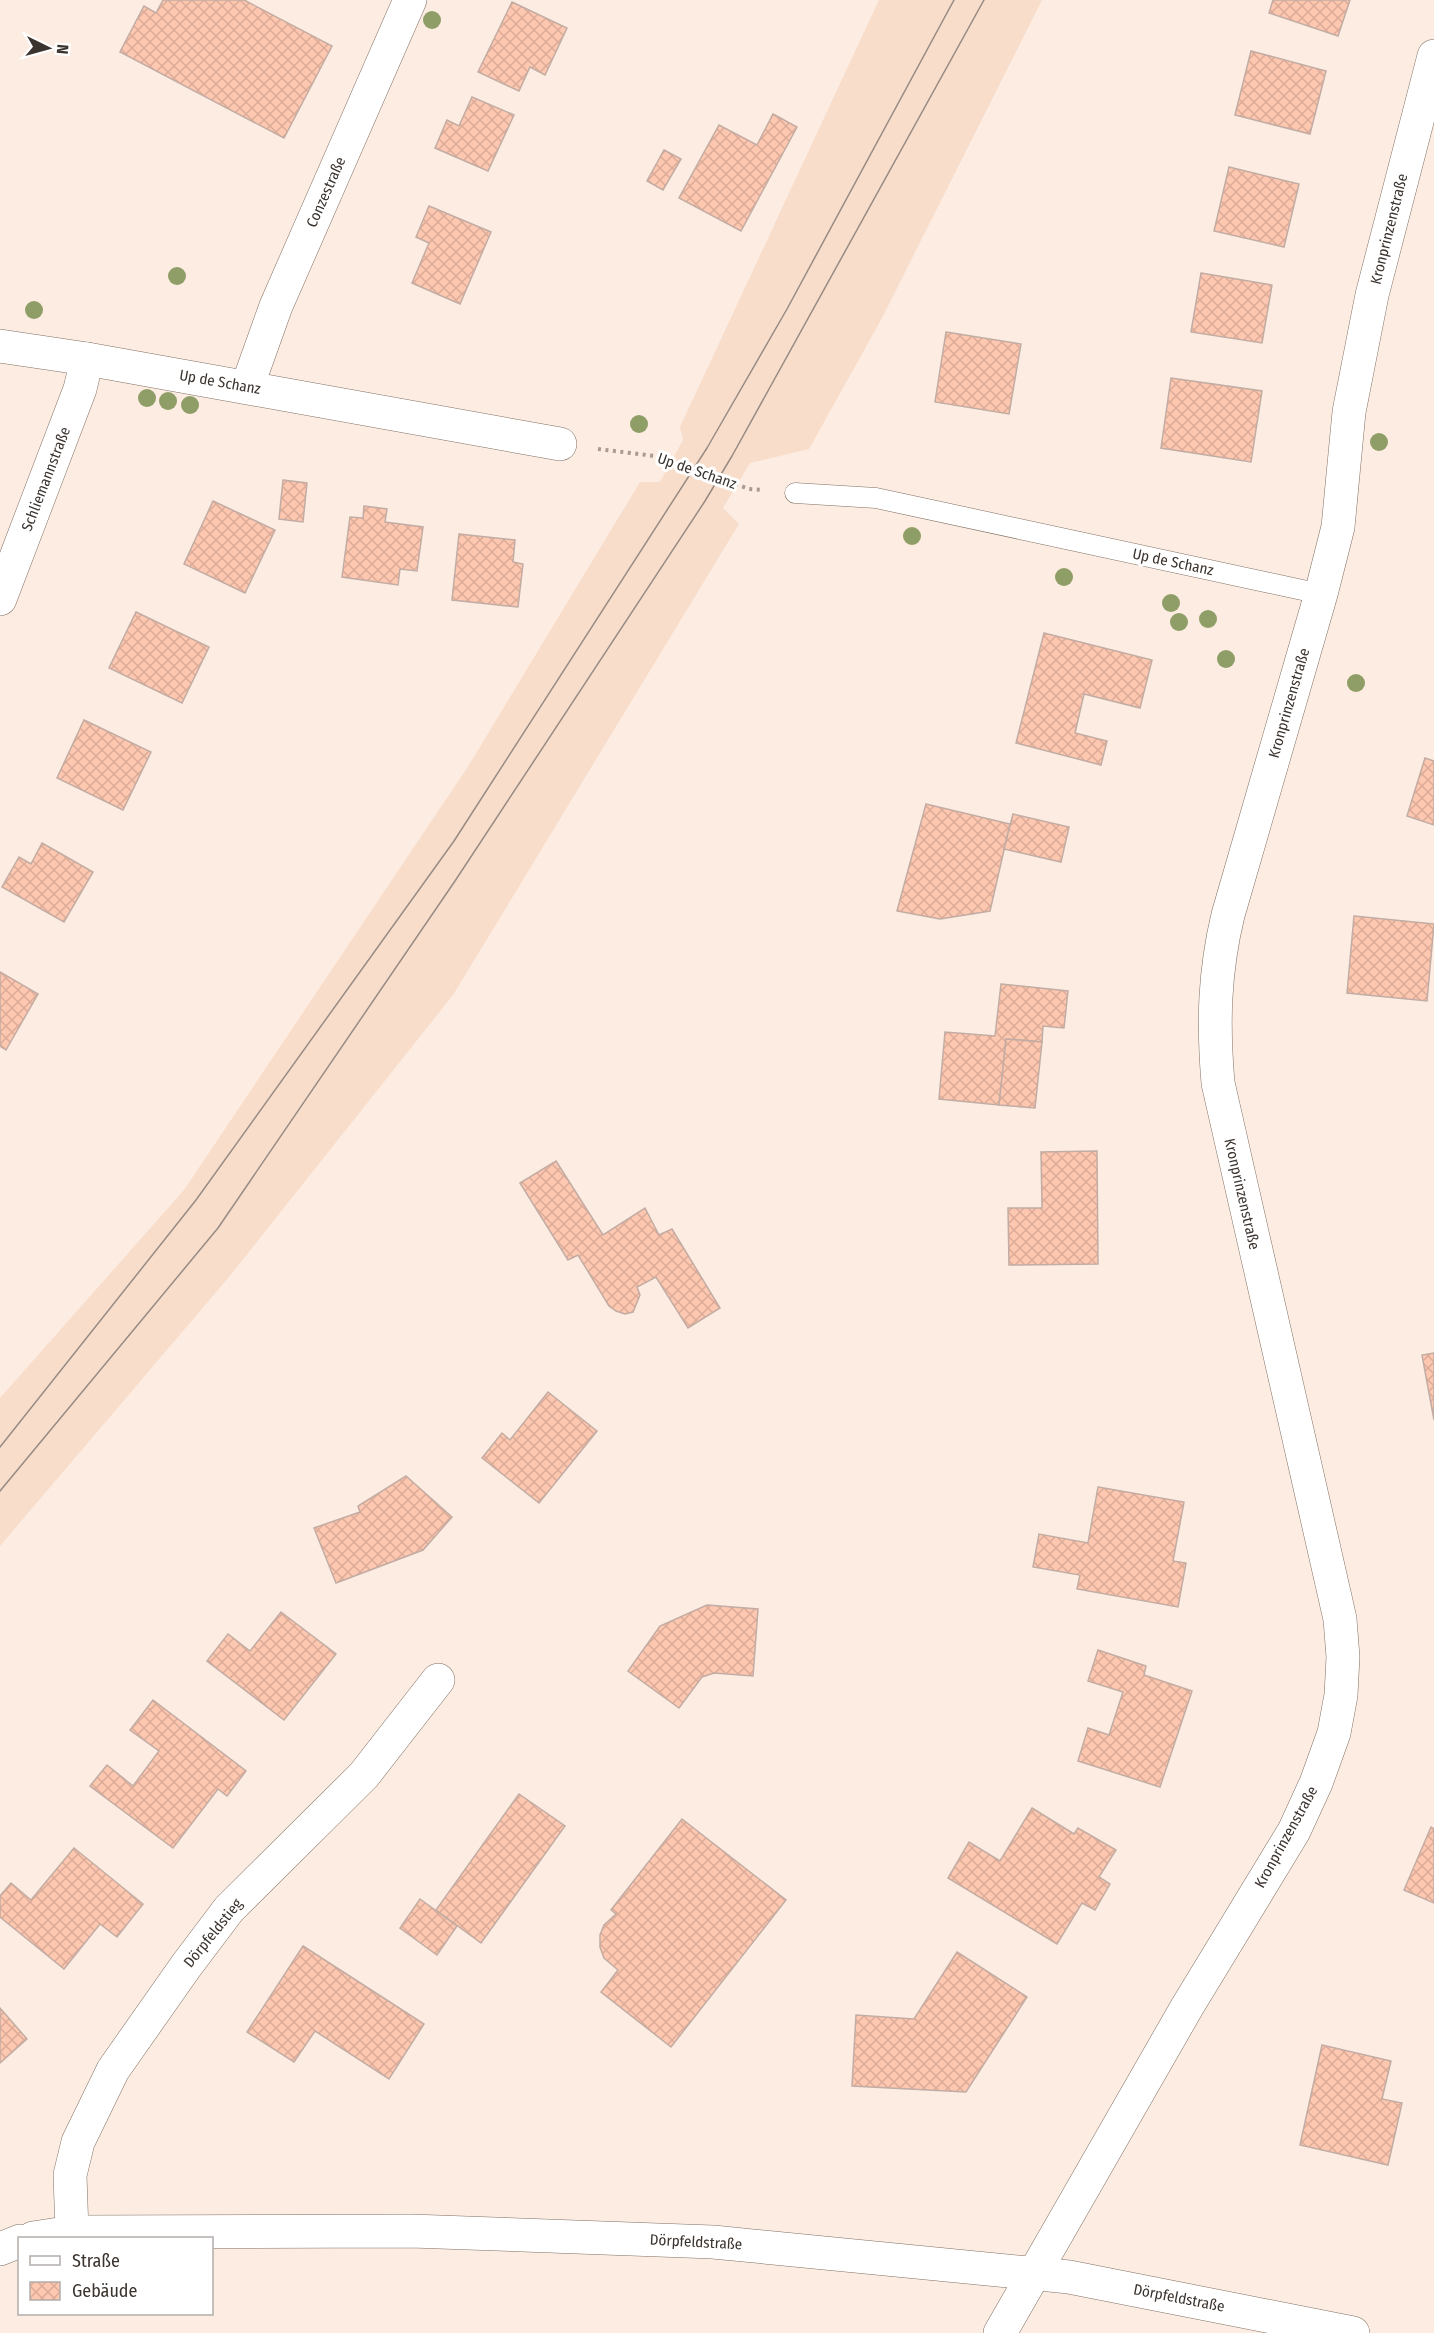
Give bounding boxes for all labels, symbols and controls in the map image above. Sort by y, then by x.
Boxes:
north arrow [18,18,78,78]
text: N [53,44,72,55]
street label: Conzestraße [302,154,350,230]
street label: Kronprinzenstraße [1367,172,1411,286]
street label: Up de Schanz [178,366,262,398]
street label: Schliemannstraße [18,424,74,534]
street label: Up de Schanz [655,449,739,493]
street label: Up de Schanz [1131,545,1215,579]
street label: Kronprinzenstraße [1265,646,1313,760]
street label: Kronprinzenstraße [1220,1137,1264,1251]
street label: Kronprinzenstraße [1251,1783,1321,1891]
street label: Dörpfeldstieg [180,1895,246,1971]
street label: Dörpfeldstraße [649,2231,743,2253]
legend [18,2237,213,2315]
text: Straße [72,2250,120,2272]
text: Gebäude [72,2280,138,2302]
street label: Dörpfeldstraße [1132,2280,1226,2316]

